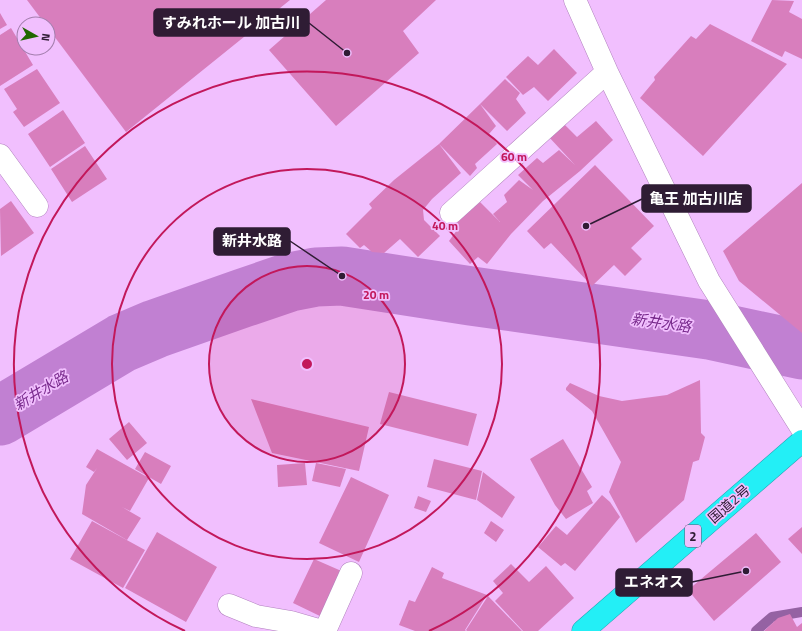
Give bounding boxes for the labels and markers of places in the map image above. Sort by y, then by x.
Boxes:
callout: すみれホール 加古川 [154,9,309,36]
callout: 亀王 加古川店 [642,185,751,212]
callout: 新井水路 [214,228,290,255]
centre of rings [300,357,314,371]
callout: エネオス [616,569,692,596]

